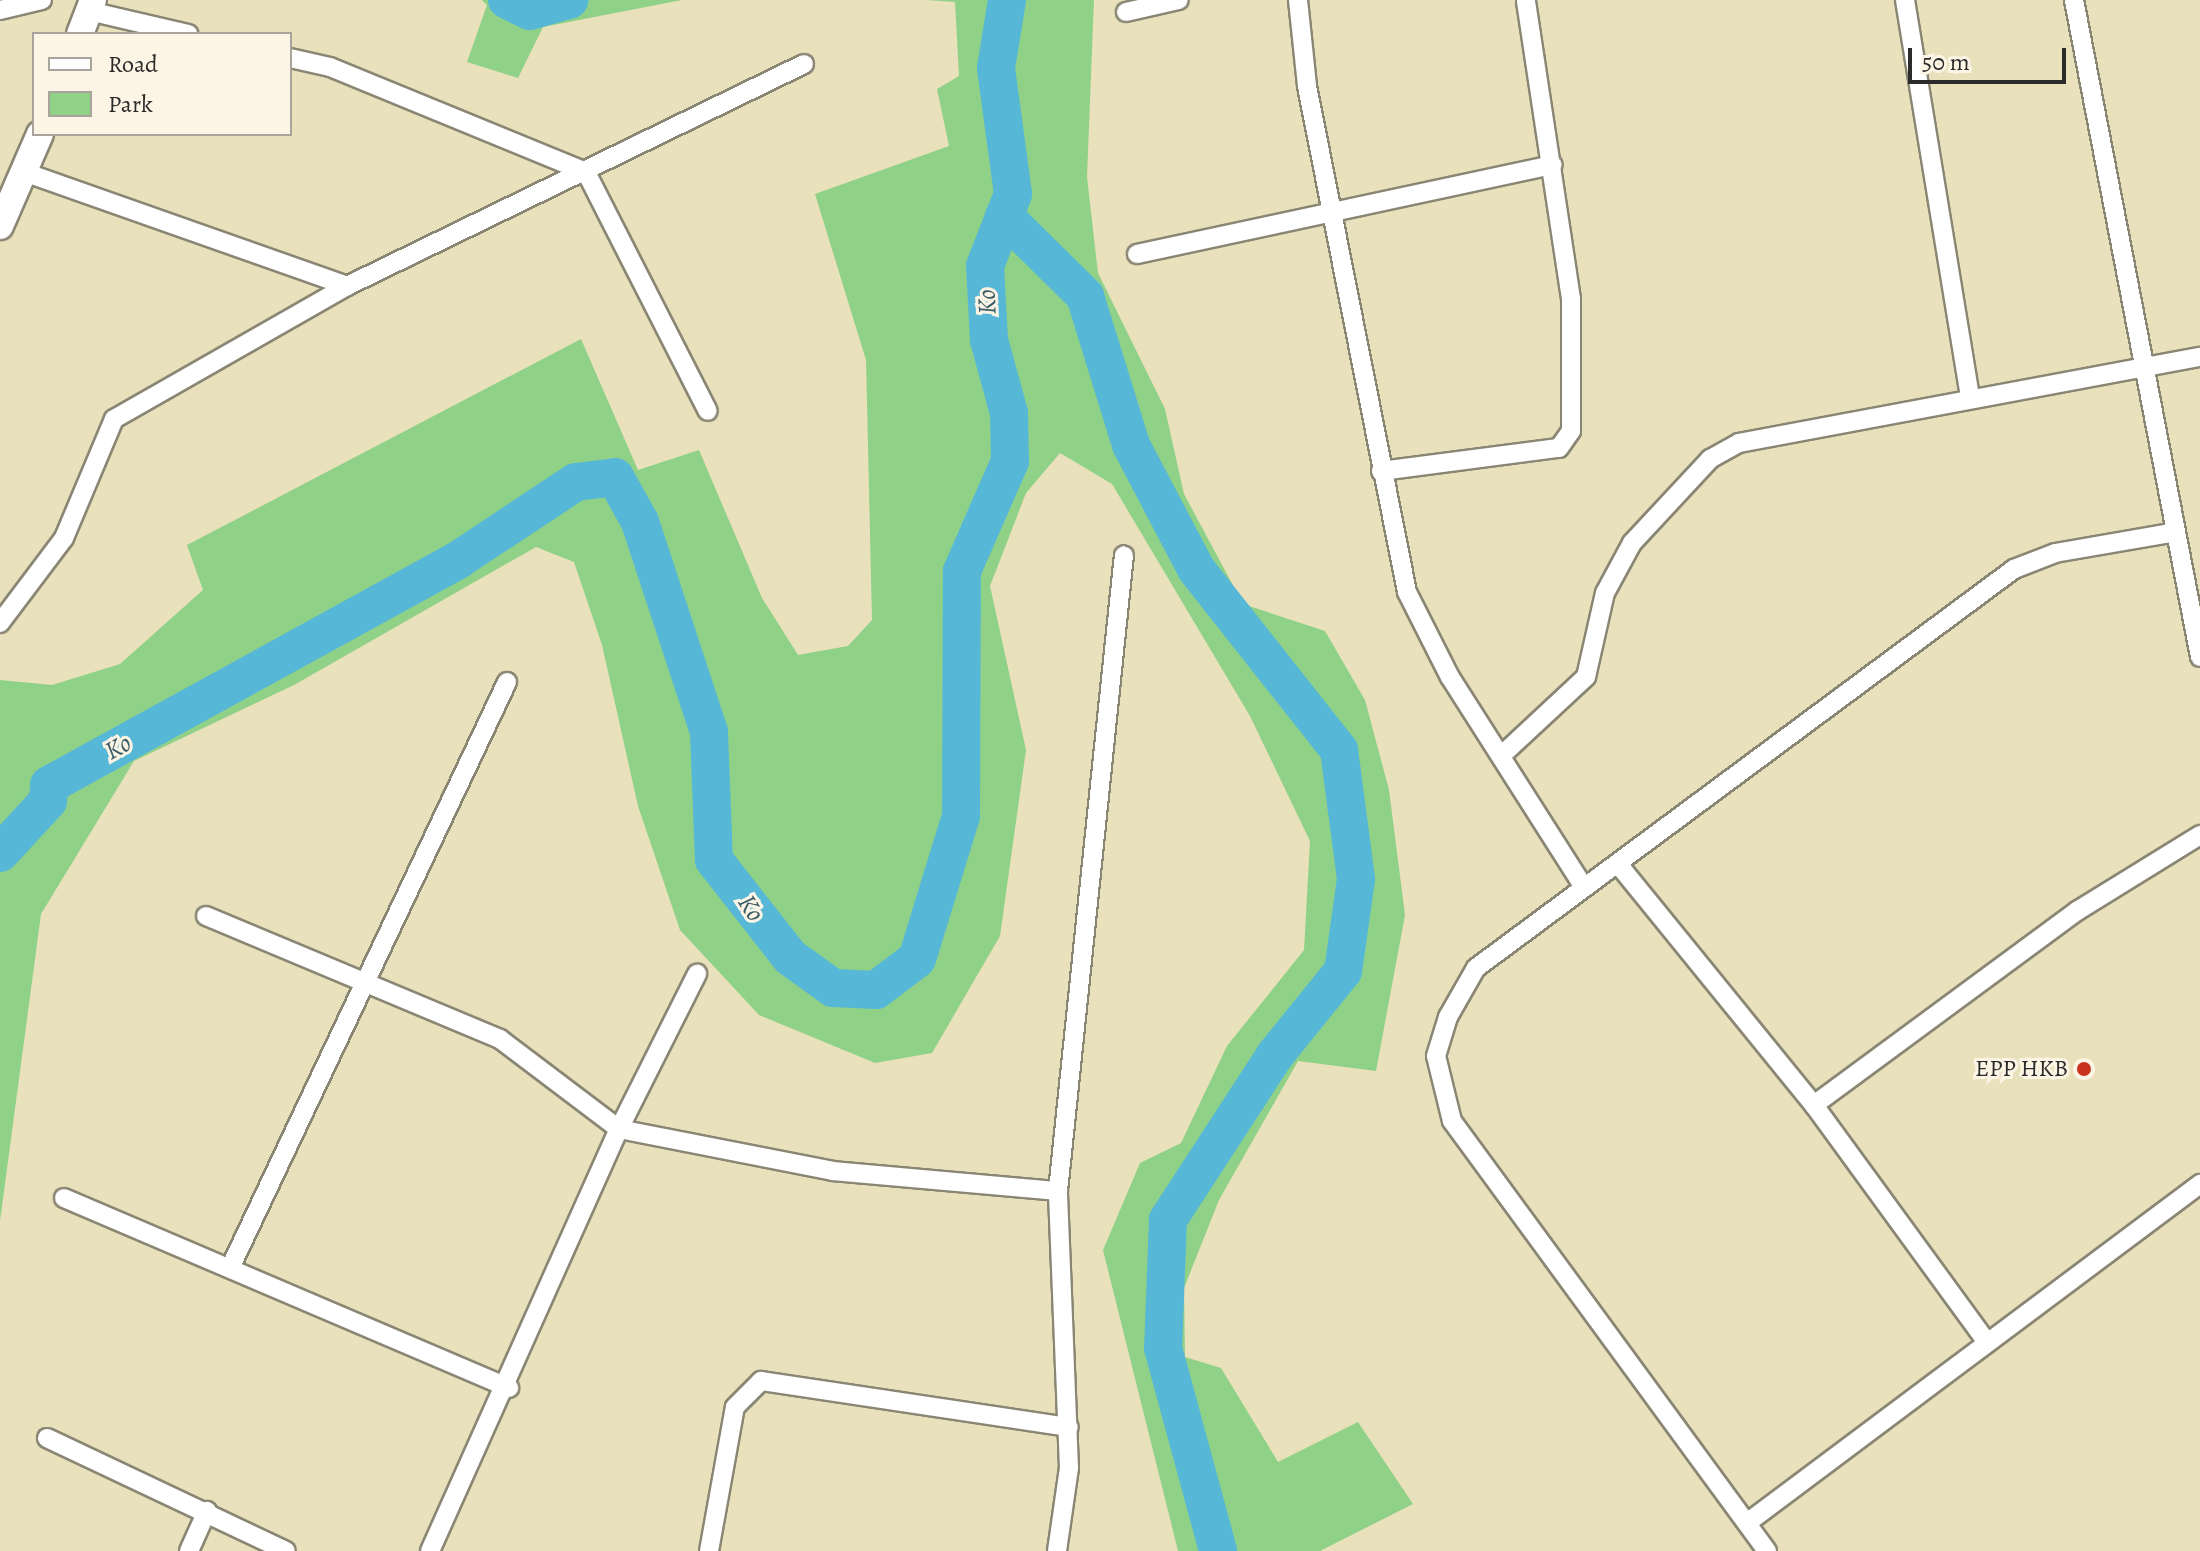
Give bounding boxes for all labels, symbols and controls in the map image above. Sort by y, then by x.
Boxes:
legend [32,32,292,136]
scale bar [1912,32,2070,82]
text: 50 m [1922,46,1970,78]
text: Road [108,48,158,80]
text: Park [108,88,153,120]
water label: Ko [971,288,1003,316]
water label: Ko [99,727,137,767]
water label: Ko [731,889,771,927]
place label: EPP HKB [1975,1055,2068,1083]
marker: EPP HKB [2075,1060,2093,1078]

